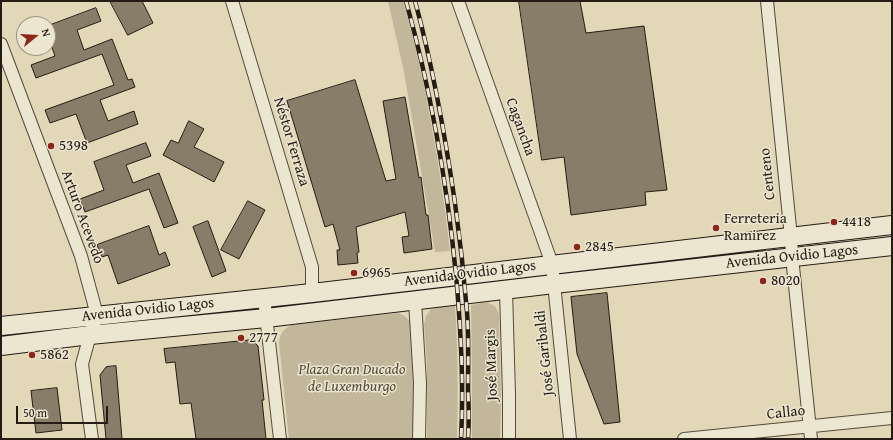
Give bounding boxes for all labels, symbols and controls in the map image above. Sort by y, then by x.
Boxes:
north arrow [16,16,56,56]
text: N [38,27,55,39]
street label: Néstor Ferraza [269,95,313,189]
street label: Cagancha [501,96,539,158]
place label: 5398 [59,137,88,155]
marker: 5398 [46,141,56,151]
street label: Centeno [756,147,780,201]
street label: Arturo Acevedo [57,168,107,266]
place label: Ferreteria Ramirez [724,210,787,245]
place label: 4418 [842,213,871,231]
marker: 4418 [829,217,839,227]
marker: Ferreteria Ramirez [711,223,721,233]
place label: 2845 [585,238,614,256]
street label: Avenida Ovidio Lagos [725,241,859,273]
marker: 2845 [572,242,582,252]
street label: Avenida Ovidio Lagos [403,257,537,291]
place label: 6965 [362,264,391,282]
marker: 6965 [349,268,359,278]
place label: 8020 [771,272,800,290]
marker: 8020 [758,276,768,286]
street label: Avenida Ovidio Lagos [81,294,215,326]
street label: José Garibaldi [532,309,558,397]
place label: 2777 [249,329,278,347]
street label: José Margis [482,329,502,401]
marker: 2777 [236,333,246,343]
place label: 5862 [40,346,69,364]
marker: 5862 [27,350,37,360]
park label: Plaza Gran Ducado de Luxemburgo [299,361,405,396]
scale bar [18,398,110,424]
street label: Callao [766,402,806,424]
text: 50 m [23,404,47,421]

